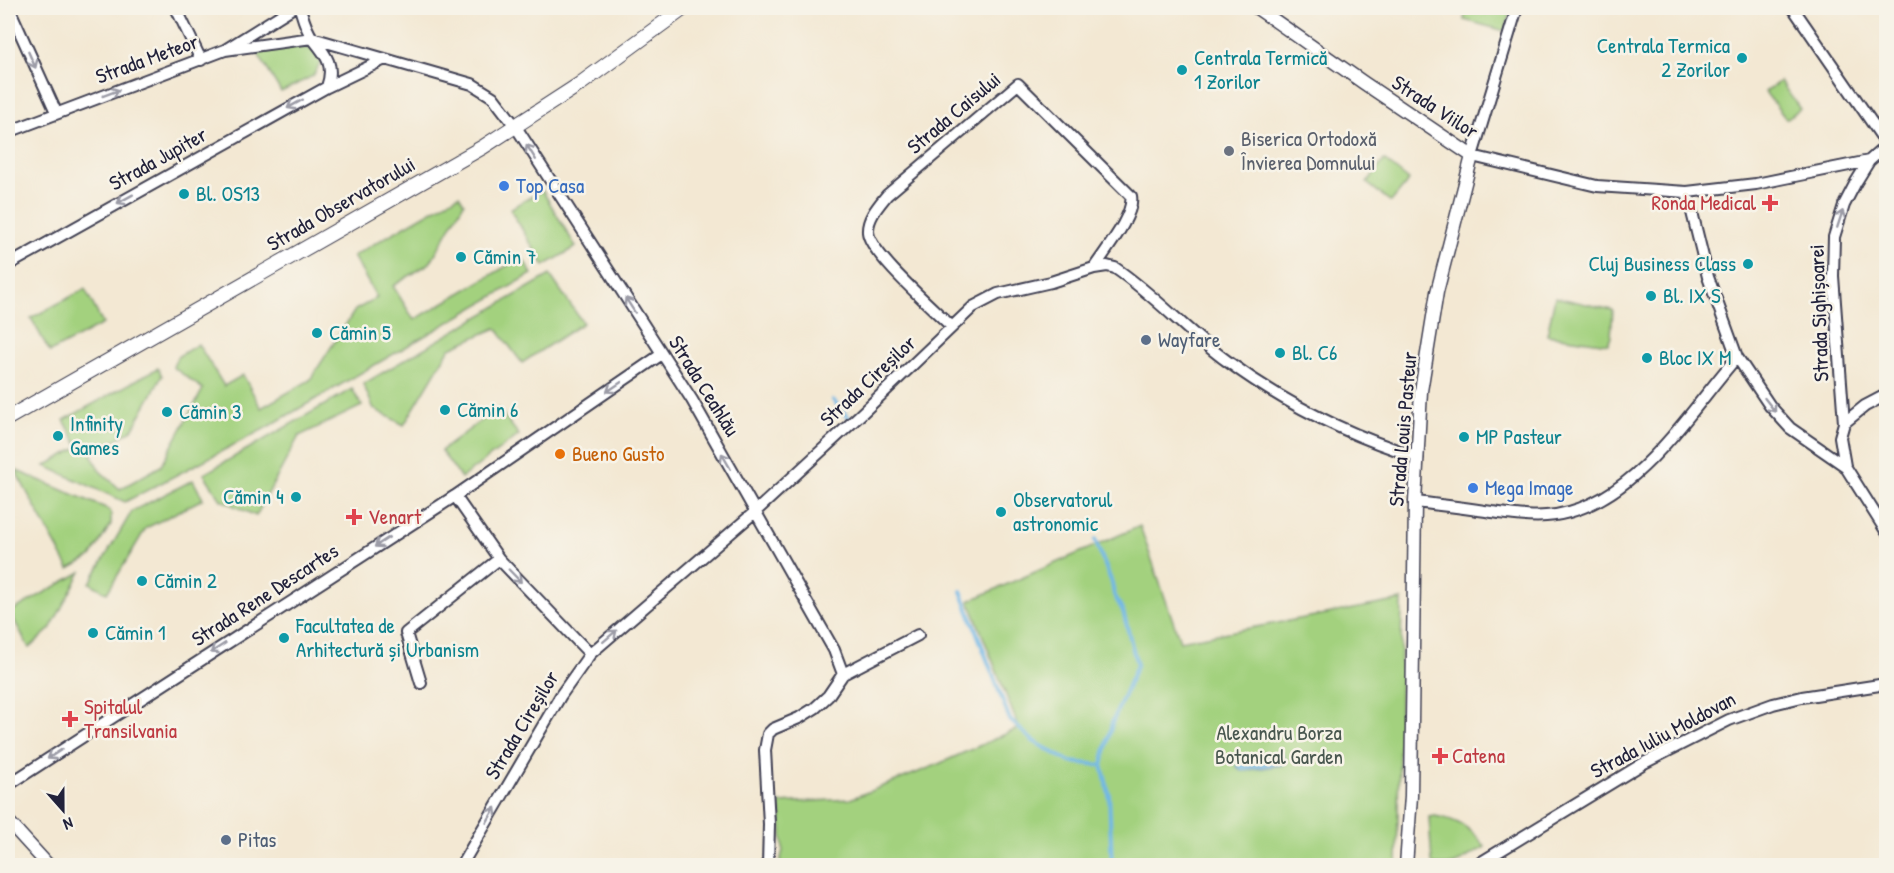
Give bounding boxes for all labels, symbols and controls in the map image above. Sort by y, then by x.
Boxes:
street label: Strada Meteor [91,27,202,91]
place label: Centrala Termica 2 Zorilor [1597,31,1730,84]
place label: Centrala Termică 1 Zorilor [1194,43,1327,96]
one-way arrow [28,51,39,69]
marker: Centrala Termica 2 Zorilor [1735,51,1749,65]
marker: Centrala Termică 1 Zorilor [1175,63,1189,77]
street label: Strada Caisului [901,65,1007,160]
street label: Strada Viilor [1386,68,1484,145]
one-way arrow [101,86,120,97]
one-way arrow [287,99,305,110]
street label: Strada Jupiter [104,120,212,197]
place label: Biserica Ortodoxă Învierea Domnului [1240,124,1377,177]
one-way arrow [524,144,536,161]
marker: Biserica Ortodoxă Învierea Domnului [1222,144,1236,158]
street label: Strada Observatorului [261,149,420,258]
place label: Top Casa [516,171,584,200]
place label: Bl. OS13 [196,179,260,208]
marker: Top Casa [497,179,511,193]
marker: Bl. OS13 [177,187,191,201]
place label: Ronda Medical [1652,188,1756,217]
one-way arrow [117,193,134,205]
marker: Ronda Medical [1761,194,1779,212]
one-way arrow [1835,210,1846,229]
place label: Cămin 7 [473,242,536,271]
street label: Strada Sighișoarei [1802,244,1835,382]
place label: Cluj Business Class [1589,249,1736,278]
marker: Cămin 7 [454,250,468,264]
marker: Cluj Business Class [1741,257,1755,271]
place label: Bl. IX S [1663,281,1721,310]
marker: Bl. IX S [1644,289,1658,303]
one-way arrow [624,297,636,314]
place label: Cămin 5 [329,318,391,347]
place label: Wayfare [1158,325,1220,354]
marker: Cămin 5 [310,326,324,340]
street label: Strada Cireșilor [813,328,922,433]
street label: Strada Ceahlău [662,330,747,442]
marker: Wayfare [1139,333,1153,347]
place label: Bl. C6 [1292,338,1337,367]
place label: Bloc IX M [1659,343,1732,372]
marker: Bl. C6 [1273,346,1287,360]
street label: Strada Louis Pasteur [1381,350,1424,508]
marker: Bloc IX M [1640,351,1654,365]
one-way arrow [606,381,622,393]
place label: Cămin 6 [457,395,518,424]
place label: Cămin 3 [179,397,241,426]
one-way arrow [1763,397,1776,413]
marker: Cămin 6 [438,403,452,417]
marker: Cămin 3 [160,405,174,419]
place label: Infinity Games [70,409,123,462]
place label: MP Pasteur [1476,422,1562,451]
marker: Infinity Games [51,429,65,443]
marker: MP Pasteur [1457,430,1471,444]
place label: Bueno Gusto [572,439,664,468]
marker: Bueno Gusto [553,447,567,461]
one-way arrow [720,452,732,469]
place label: Mega Image [1485,473,1573,502]
marker: Mega Image [1466,481,1480,495]
place label: Cămin 4 [223,482,284,511]
place label: Observatorul astronomic [1013,485,1113,538]
marker: Cămin 4 [289,490,303,504]
place label: Venart [368,502,422,531]
marker: Observatorul astronomic [994,505,1008,519]
marker: Venart [345,508,363,526]
street label: Strada Rene Descartes [186,536,344,653]
one-way arrow [374,536,391,548]
place label: Cămin 2 [154,566,217,595]
one-way arrow [508,568,522,583]
marker: Cămin 2 [135,574,149,588]
place label: Facultatea de Arhitectură și Urbanism [295,611,479,664]
place label: Cămin 1 [105,618,166,647]
marker: Cămin 1 [86,626,100,640]
one-way arrow [602,630,618,643]
marker: Facultatea de Arhitectură și Urbanism [277,631,291,645]
one-way arrow [210,643,227,655]
street label: Strada Cireșilor [478,665,565,785]
street label: Strada Iuliu Moldovan [1585,684,1740,785]
place label: Spitalul Transilvania [84,692,177,745]
marker: Spitalul Transilvania [61,710,79,728]
park label: Alexandru Borza Botanical Garden [1215,718,1343,771]
place label: Catena [1452,741,1505,770]
one-way arrow [46,748,63,761]
marker: Catena [1433,749,1447,763]
north arrow [33,780,93,840]
one-way arrow [485,807,497,824]
text: N [60,812,76,836]
place label: Pitas [238,825,276,854]
marker: Pitas [219,833,233,847]

